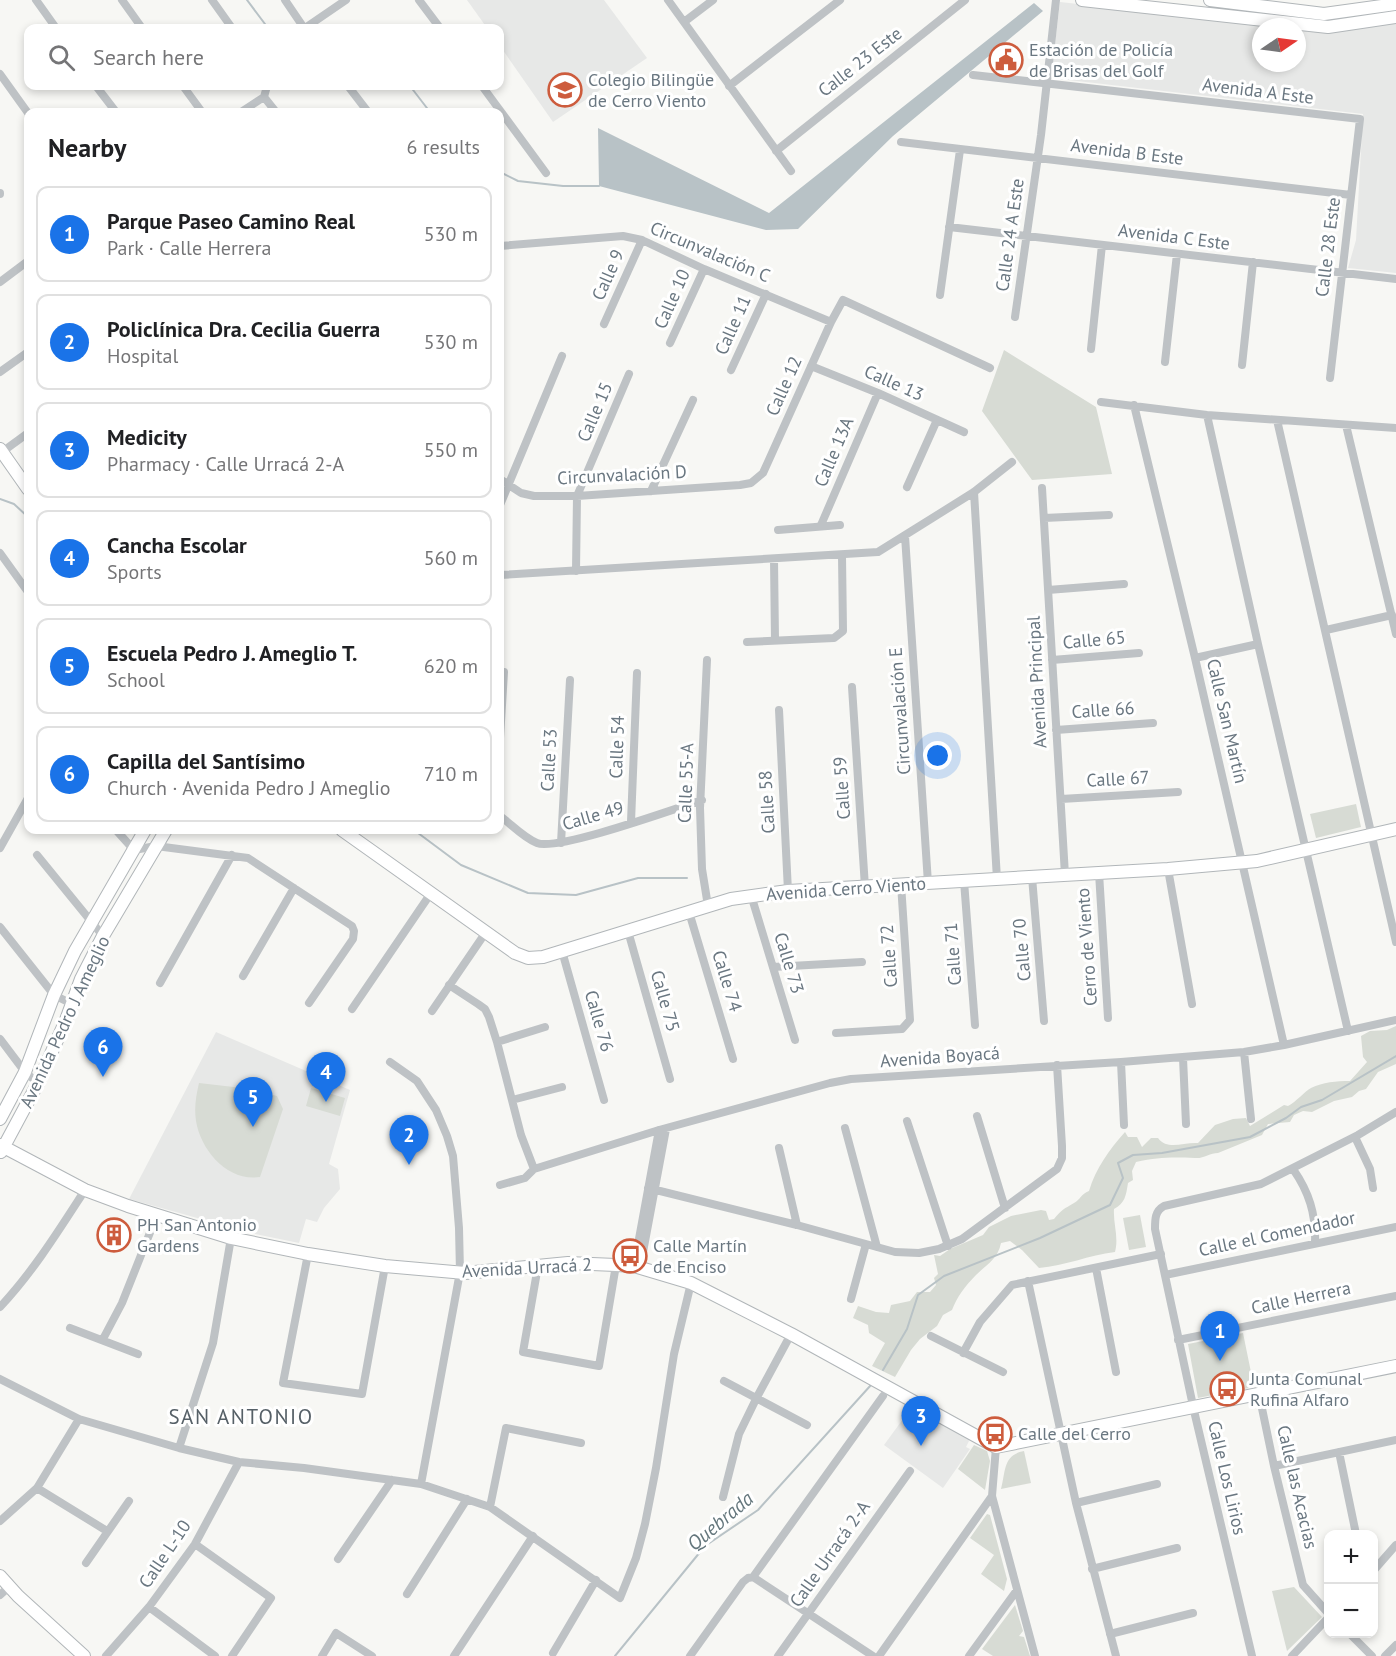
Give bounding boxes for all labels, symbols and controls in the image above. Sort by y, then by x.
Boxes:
north arrow [1252,18,1306,72]
street label: Calle 23 Este [813,22,906,101]
search box [24,24,504,90]
place label: Estación de Policía de Brisas del Golf [1029,38,1173,82]
icon: search [45,41,78,74]
public building icon: Estación de Policía de Brisas del Golf [988,42,1024,78]
text: Search here [93,43,204,71]
place label: Colegio Bilingüe de Cerro Viento [588,68,714,112]
school or university icon: Colegio Bilingüe de Cerro Viento [547,72,583,108]
street label: Avenida A Este [1201,72,1315,109]
text: Nearby [48,131,126,164]
street label: Avenida B Este [1069,133,1185,170]
text: 6 results [407,134,480,160]
street label: Calle 24 A Este [990,177,1029,293]
street label: Calle 28 Este [1310,196,1345,298]
text: Parque Paseo Camino Real [107,207,355,235]
street label: Circunvalación C [647,216,774,287]
street label: Avenida C Este [1117,218,1231,255]
text: 1 [64,221,75,247]
text: 530 m [424,221,478,247]
text: Park · Calle Herrera [107,235,271,261]
street label: Calle 9 [586,246,629,304]
street label: Calle 10 [648,265,695,332]
street label: Calle 11 [709,291,756,358]
text: Policlínica Dra. Cecilia Guerra [107,315,380,343]
text: 2 [64,329,75,355]
text: 530 m [424,329,478,355]
text: Hospital [107,343,178,369]
street label: Calle 12 [760,352,807,419]
street label: Calle 13 [861,359,928,406]
street label: Calle 15 [572,378,617,445]
street label: Calle 13A [809,413,859,490]
text: Medicity [107,423,187,451]
text: 3 [64,437,75,463]
text: 550 m [424,437,478,463]
text: Pharmacy · Calle Urracá 2-A [107,451,344,477]
street label: Circunvalación D [557,460,687,489]
text: Cancha Escolar [107,531,247,559]
text: 4 [64,545,75,571]
text: 560 m [424,545,478,571]
text: Sports [107,559,162,585]
street label: Avenida Principal [1022,614,1051,749]
street label: Calle 65 [1062,625,1126,654]
text: Escuela Pedro J. Ameglio T. [107,639,357,667]
street label: Circunvalación E [884,647,915,775]
text: 5 [64,653,75,679]
text: 620 m [424,653,478,679]
street label: Calle San Martín [1202,656,1253,785]
text: School [107,667,165,693]
street label: Calle 66 [1071,696,1135,723]
street label: Calle 54 [604,715,629,779]
street label: Calle 53 [535,728,562,792]
your location [923,741,952,770]
street label: Calle 55-A [673,742,698,823]
text: Capilla del Santísimo [107,747,305,775]
street label: Calle 59 [828,756,855,820]
text: 6 [64,761,75,787]
text: 710 m [424,761,478,787]
street label: Calle 67 [1086,765,1150,792]
street label: Calle 58 [753,770,780,834]
text: Church · Avenida Pedro J Ameglio [107,775,390,801]
street label: Calle 49 [559,796,626,835]
street label: Avenida Cerro Viento [765,871,927,906]
street label: Cerro de Viento [1071,887,1102,1007]
street label: Calle 70 [1007,917,1036,982]
street label: Calle 71 [939,922,966,986]
street label: Calle 72 [875,924,902,988]
street label: Calle 73 [769,929,810,996]
street label: Avenida Pedro J Ameglio [15,932,115,1112]
street label: Calle 74 [707,947,748,1015]
street label: Calle 75 [646,967,685,1034]
street label: Calle 76 [580,987,619,1054]
pin: 6 [84,1028,122,1077]
street label: Avenida Boyacá [879,1041,1001,1072]
pin: 4 [306,1052,346,1102]
pin: 5 [234,1078,272,1127]
pin: 2 [390,1116,428,1165]
street label: Calle el Comendador [1196,1206,1357,1261]
place label: PH San Antonio Gardens [137,1213,257,1257]
building icon: PH San Antonio Gardens [96,1217,132,1253]
place label: Calle Martín de Enciso [653,1234,747,1278]
bus stop icon: Calle Martín de Enciso [612,1238,648,1274]
street label: Avenida Urracá 2 [461,1253,593,1282]
street label: Calle Herrera [1249,1276,1353,1319]
pin: 1 [1200,1312,1240,1361]
place label: Junta Comunal Rufina Alfaro [1249,1367,1363,1411]
bus stop icon: Junta Comunal Rufina Alfaro [1209,1371,1245,1407]
pin: 3 [902,1396,940,1446]
district label: SAN ANTONIO [168,1403,314,1430]
bus stop icon: Calle del Cerro [977,1416,1013,1452]
street label: Calle Los Lirios [1203,1419,1252,1537]
place label: Calle del Cerro [1018,1422,1131,1445]
street label: Calle las Acacias [1272,1423,1323,1551]
water label: Quebrada [681,1485,759,1556]
street label: Calle Urracá 2-A [784,1496,875,1611]
street label: Calle L-10 [133,1515,196,1592]
map controls [1324,1530,1378,1638]
button: + [1324,1530,1378,1584]
button: − [1324,1584,1378,1638]

